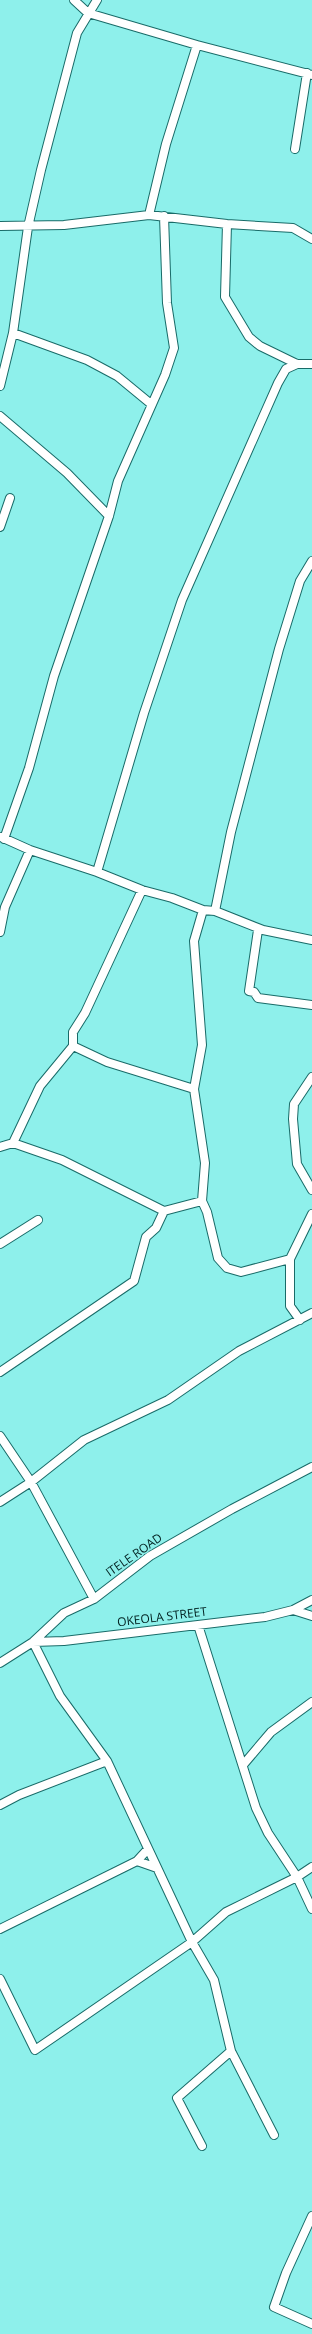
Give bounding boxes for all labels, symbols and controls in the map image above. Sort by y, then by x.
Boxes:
street label: ITELE ROAD [102,1529,166,1580]
street label: OKEOLA STREET [116,1603,208,1630]

